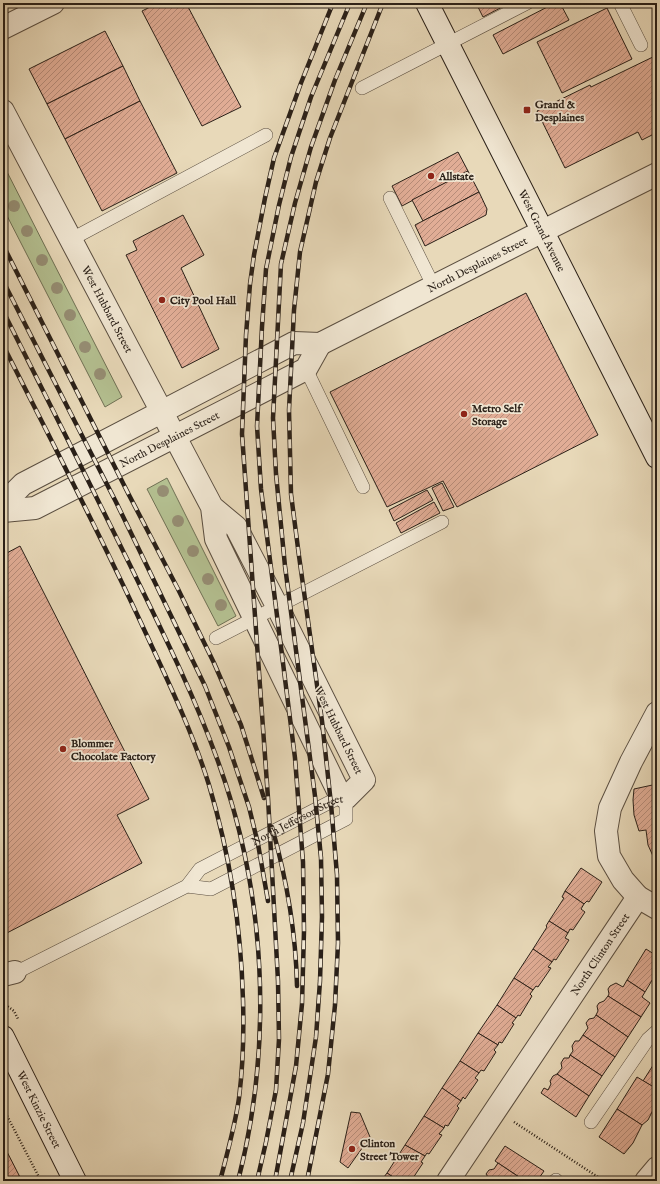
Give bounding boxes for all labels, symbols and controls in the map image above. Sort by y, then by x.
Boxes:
place label: Grand & Desplaines [535,98,584,125]
marker: Grand & Desplaines [522,105,532,115]
place label: Allstate [438,170,474,184]
marker: Allstate [426,171,436,181]
street label: West Grand Avenue [515,187,568,274]
street label: North Desplaines Street [425,234,530,296]
street label: West Hubbard Street [78,264,135,356]
place label: City Pool Hall [170,294,237,308]
marker: City Pool Hall [157,295,167,305]
place label: Metro Self Storage [472,402,523,429]
street label: North Desplaines Street [117,409,222,471]
marker: Metro Self Storage [459,409,469,419]
street label: West Hubbard Street [311,684,366,777]
place label: Blommer Chocolate Factory [71,737,156,764]
marker: Blommer Chocolate Factory [58,744,68,754]
street label: North Jefferson Street [249,792,344,849]
street label: North Clinton Street [568,911,633,999]
street label: West Kinzie Street [13,1069,64,1151]
place label: Clinton Street Tower [360,1137,420,1164]
marker: Clinton Street Tower [347,1144,357,1154]

